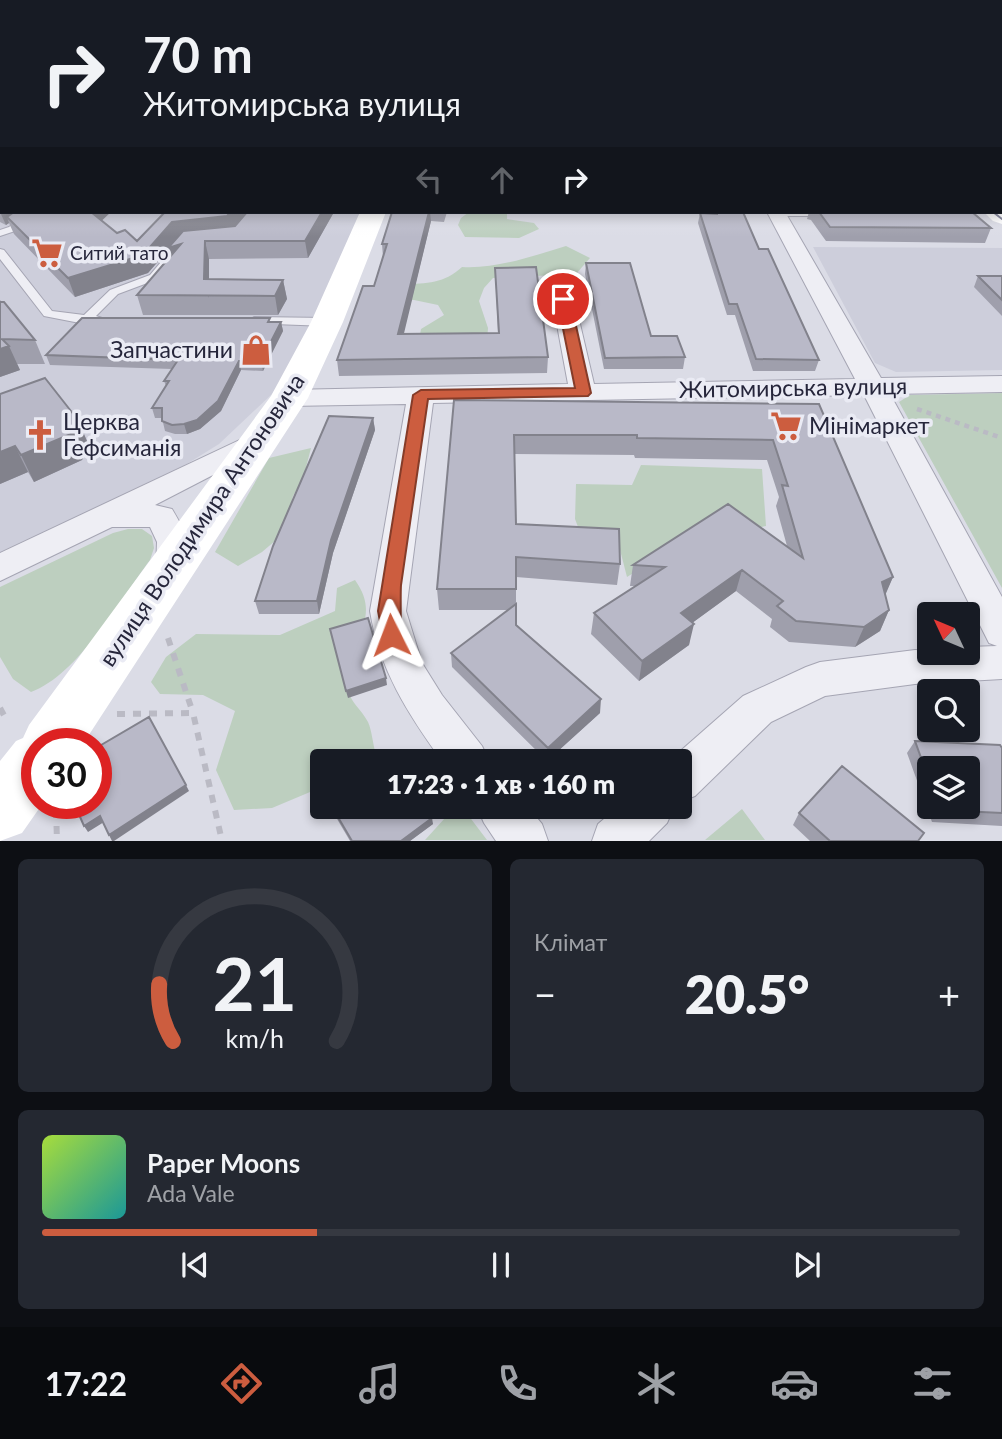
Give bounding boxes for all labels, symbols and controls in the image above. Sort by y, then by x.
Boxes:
text: 70 m [143,25,253,83]
icon: right [28,28,119,119]
text: Житомирська вулиця [143,84,461,123]
icon: left [410,161,448,199]
icon: ahead [483,161,521,199]
icon: right [556,161,594,199]
supermarket icon: Ситий тато [30,236,64,270]
place label: Ситий тато [70,241,169,264]
pin [533,269,593,329]
icon: arrive [544,280,582,318]
shop icon: Запчастини [239,333,273,367]
place label: Запчастини [110,335,233,363]
street label: вулиця Володимира Антоновича [93,368,310,671]
street label: Житомирська вулиця [678,371,907,403]
place label: Церква Гефсиманія [63,407,181,461]
supermarket icon: Мінімаркет [769,409,803,443]
place label: Мінімаркет [809,411,930,439]
church icon: Церква Гефсиманія [23,418,57,452]
position arrow [354,598,428,672]
north arrow [917,602,980,665]
map controls [917,602,980,819]
button: search [917,679,980,742]
speed limit sign: 30 [21,728,112,819]
button: layers [917,756,980,819]
text: 17:23 · 1 хв · 160 m [387,768,615,800]
text: Клімат [534,928,607,956]
text: 21 [213,940,297,1028]
text: 20.5° [685,963,809,1025]
text: − [534,971,556,1017]
text: + [938,971,960,1017]
text: km/h [226,1023,284,1053]
text: Paper Moons [147,1147,300,1179]
text: Ada Vale [147,1179,235,1207]
icon: previous [176,1246,214,1284]
icon: pause [482,1246,520,1284]
icon: next [788,1246,826,1284]
icon: directions [217,1359,266,1408]
icon: music [355,1359,404,1408]
icon: phone [493,1359,542,1408]
icon: climate [632,1359,681,1408]
icon: car [770,1359,819,1408]
icon: filters [908,1359,957,1408]
text: 17:22 [45,1364,127,1403]

